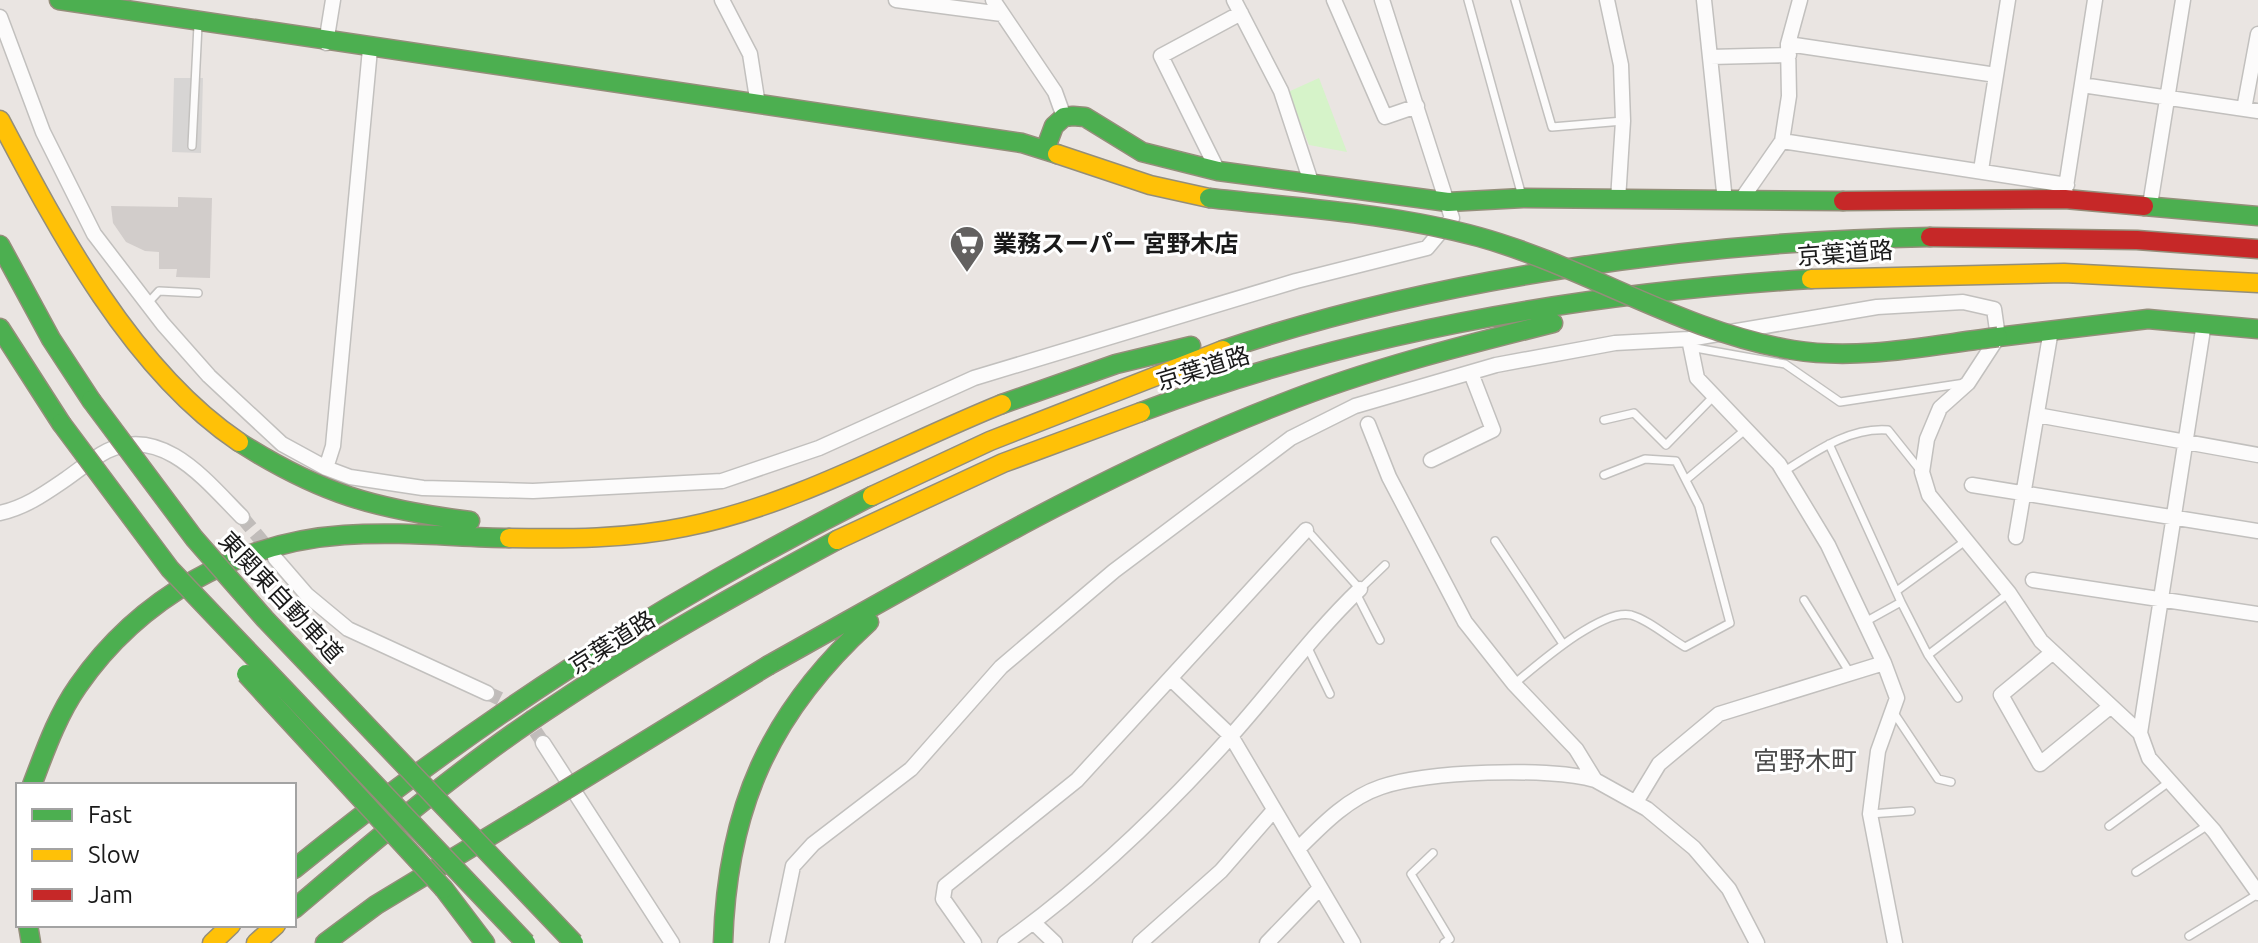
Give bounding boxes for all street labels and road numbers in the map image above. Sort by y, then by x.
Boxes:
street label: 京葉道路 [1796,236,1894,270]
street label: 京葉道路 [1153,341,1253,395]
street label: 東関東自動車道 [214,526,348,668]
street label: 京葉道路 [564,605,660,679]

